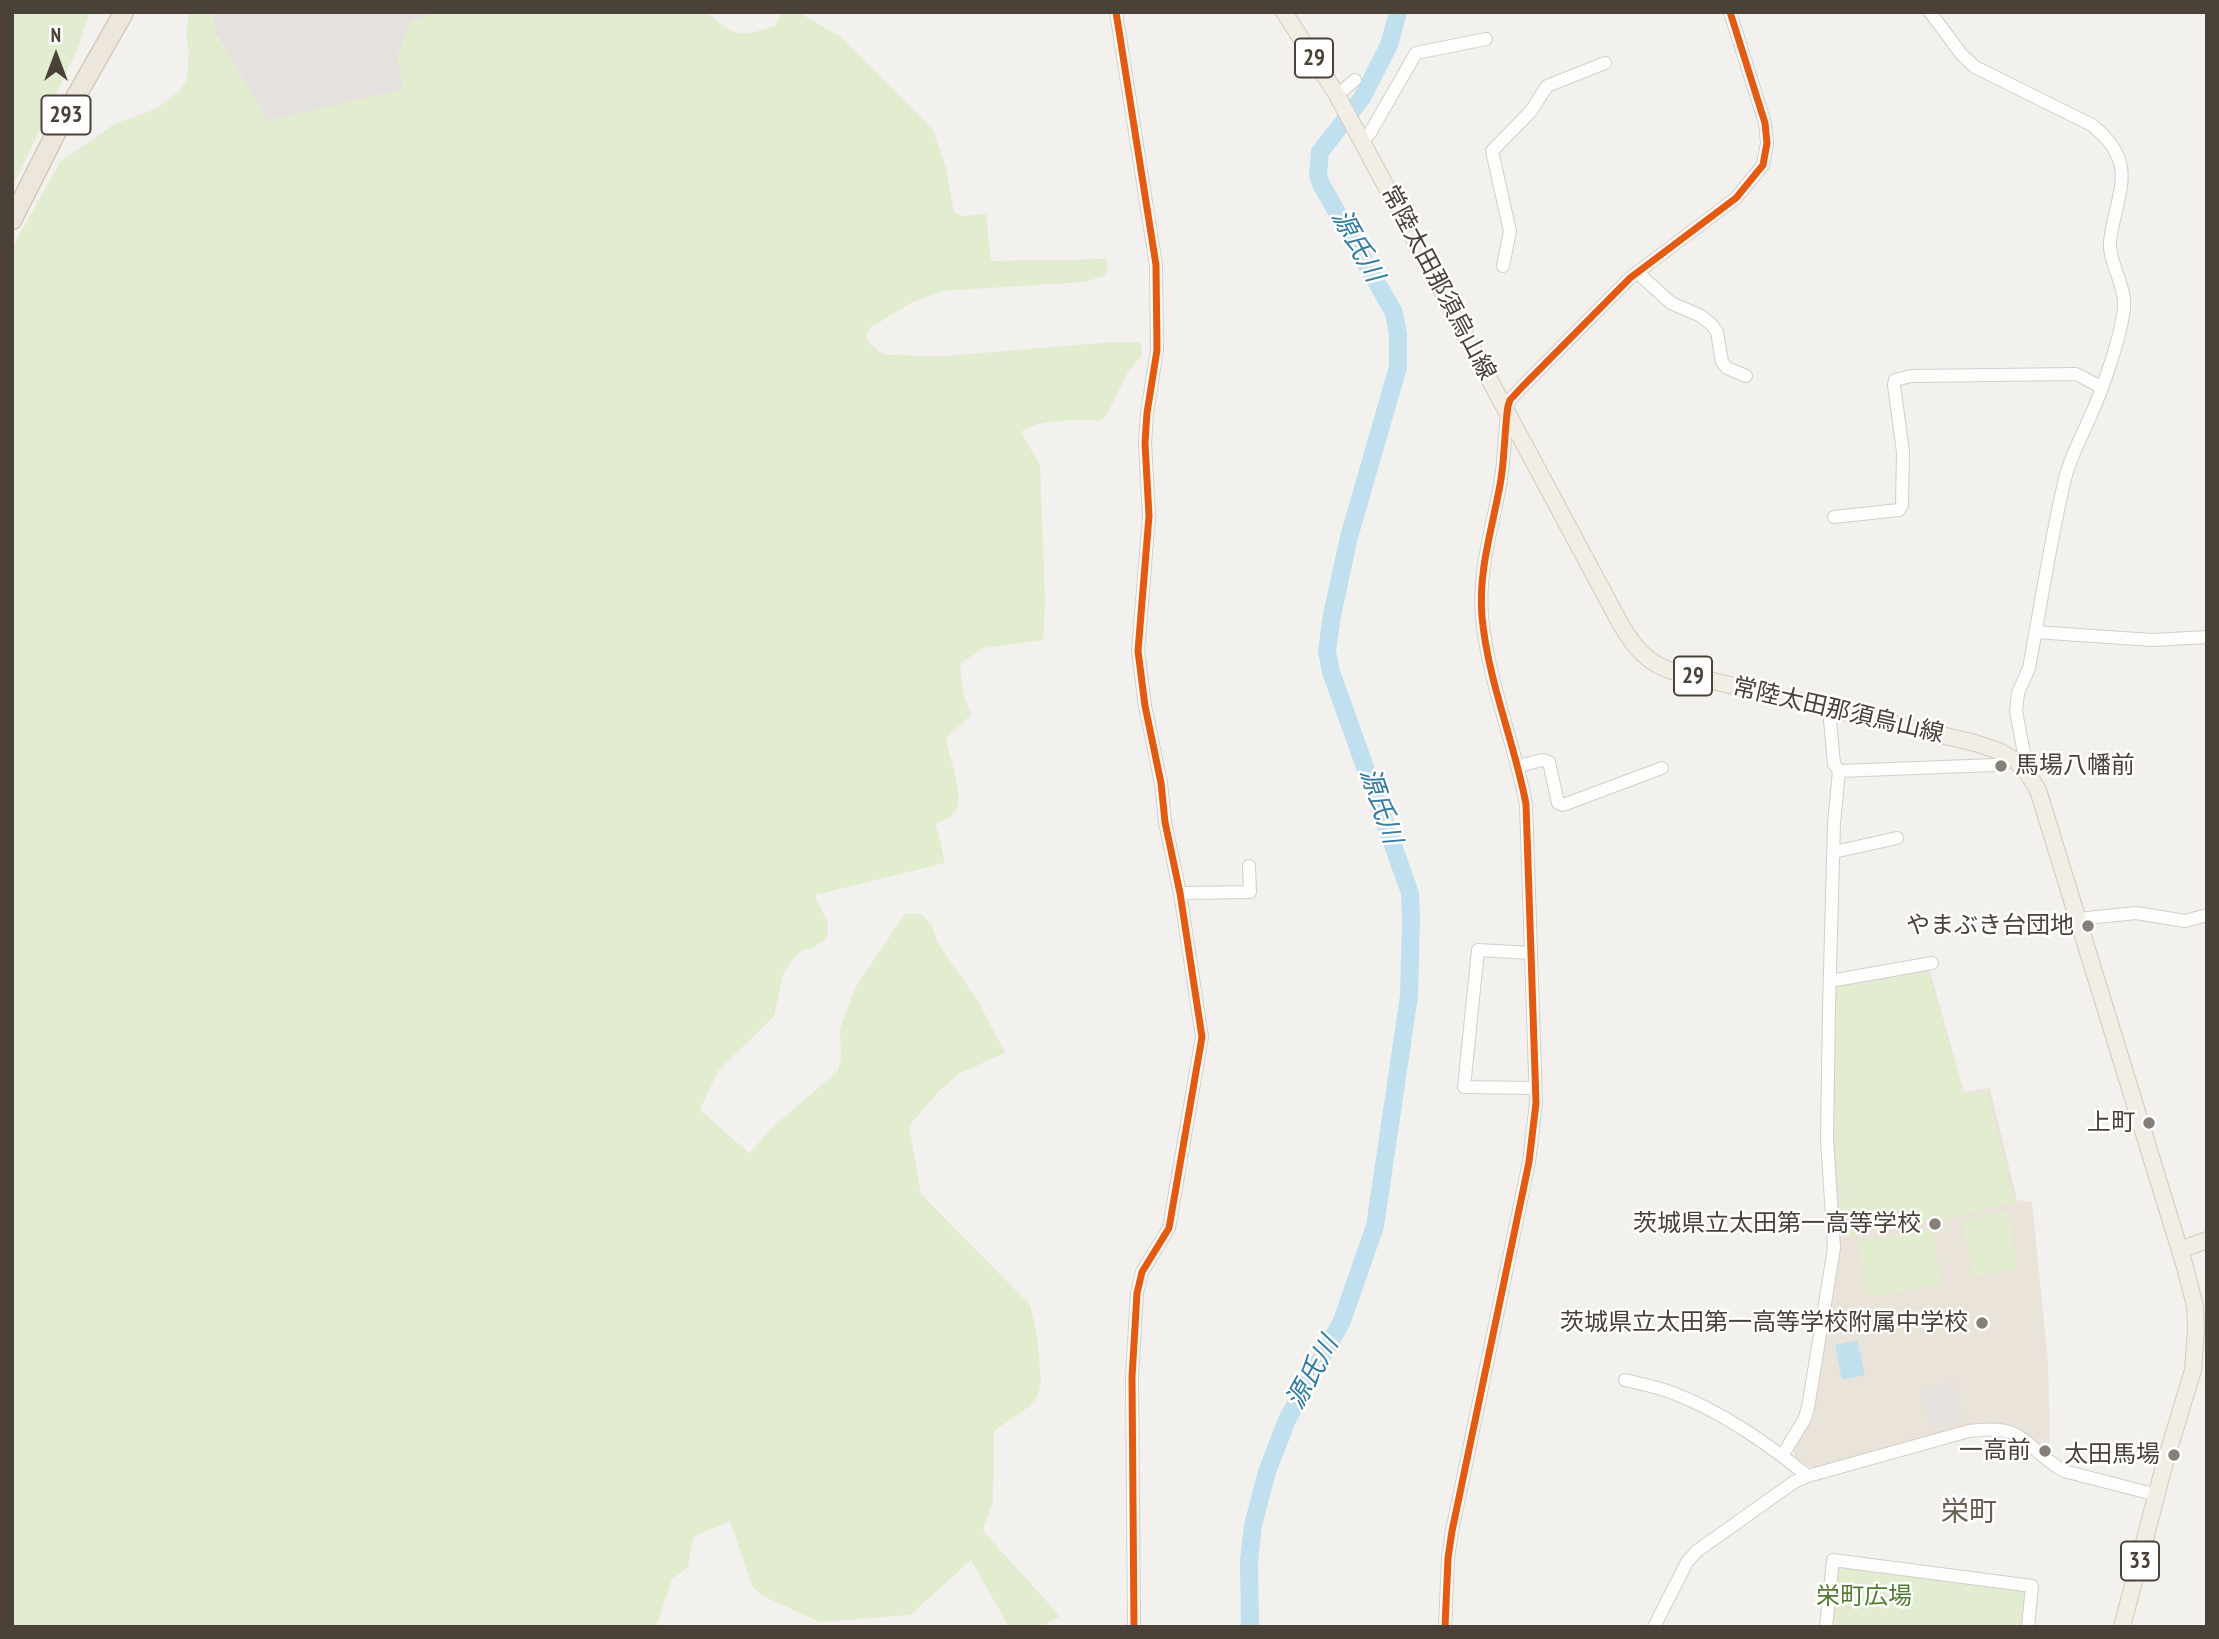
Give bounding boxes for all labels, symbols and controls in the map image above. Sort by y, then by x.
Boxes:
north arrow [21,21,91,91]
text: N [51,23,61,47]
road number: 29 [1295,39,1333,78]
road number: 293 [42,96,90,134]
street label: 常陸太田那須烏山線 [1375,181,1501,385]
water label: 源氏川 [1324,204,1390,288]
road number: 29 [1674,656,1712,696]
street label: 常陸太田那須烏山線 [1730,673,1946,749]
place label: 馬場八幡前 [2015,752,2135,780]
marker: 馬場八幡前 [1993,758,2009,774]
water label: 源氏川 [1353,764,1407,848]
place label: やまぶき台団地 [1906,912,2074,940]
marker: やまぶき台団地 [2080,918,2096,934]
place label: 上町 [2087,1109,2135,1137]
marker: 上町 [2141,1115,2157,1131]
place label: 茨城県立太田第一高等学校 [1633,1210,1921,1238]
marker: 茨城県立太田第一高等学校 [1927,1216,1943,1232]
place label: 茨城県立太田第一高等学校附属中学校 [1560,1309,1968,1337]
marker: 茨城県立太田第一高等学校附属中学校 [1974,1315,1990,1331]
water label: 源氏川 [1280,1331,1346,1415]
place label: 一高前 [1959,1437,2031,1465]
place label: 太田馬場 [2064,1441,2160,1469]
marker: 一高前 [2037,1443,2053,1459]
marker: 太田馬場 [2166,1447,2182,1463]
district label: 栄町 [1941,1496,1997,1530]
road number: 33 [2121,1542,2159,1580]
park label: 栄町広場 [1816,1583,1912,1611]

